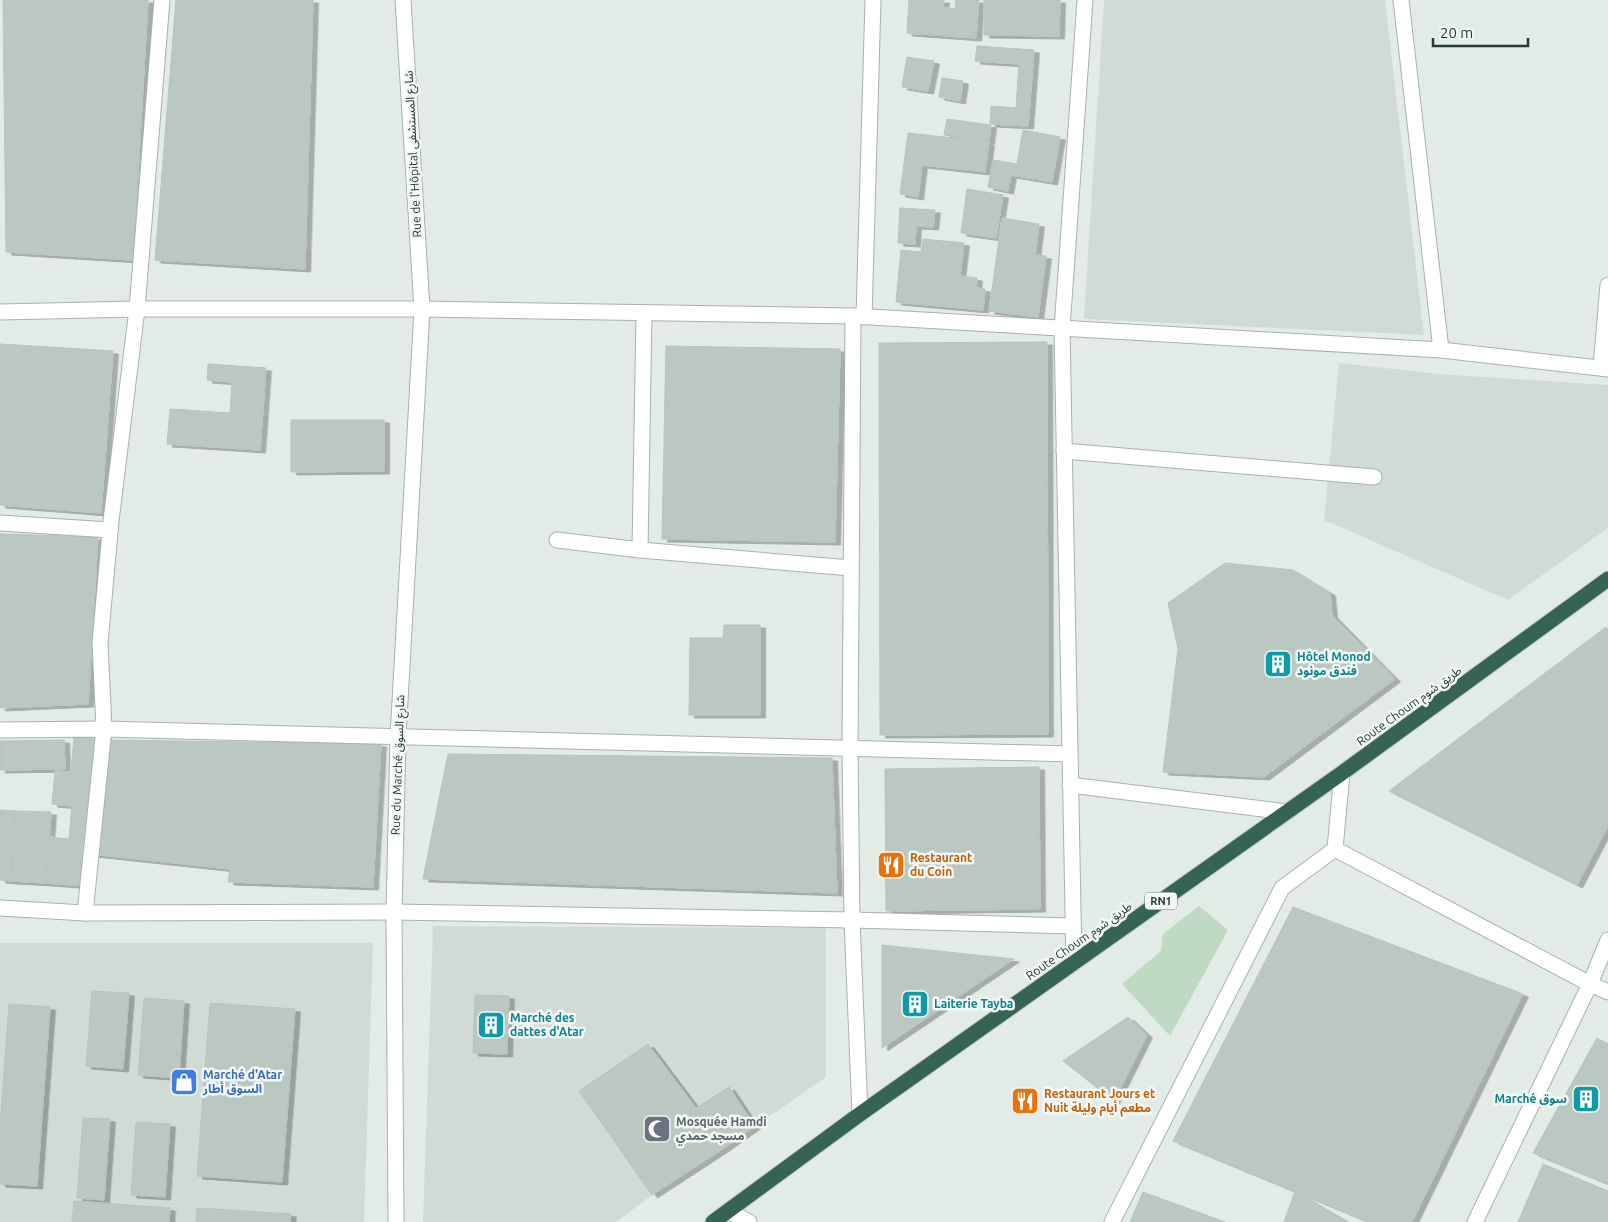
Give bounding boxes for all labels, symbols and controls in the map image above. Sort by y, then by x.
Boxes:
scale bar [1433,15,1528,47]
text: 20 m [1440,24,1473,41]
street label: Rue de l'Hôpital شارع المستشفى [402,70,426,238]
building icon: Hôtel Monod فندق مونود [1263,649,1293,679]
place label: Hôtel Monod فندق مونود [1297,650,1371,678]
street label: Route Choum طريق شوم [1354,663,1465,750]
street label: Rue du Marché شارع السوق [389,695,409,836]
restaurant icon: Restaurant du Coin [876,850,906,880]
place label: Restaurant du Coin [910,851,972,878]
road number: RN1 [1145,892,1177,909]
street label: Route Choum طريق شوم [1023,899,1136,985]
building icon: Laiterie Tayba [900,989,930,1019]
place label: Laiterie Tayba [934,997,1013,1010]
building icon: Marché des dattes d'Atar [476,1010,506,1040]
place label: Marché des dattes d'Atar [510,1011,584,1038]
shop icon: Marché d'Atar السوق أطار [169,1067,199,1097]
place label: Marché d'Atar السوق أطار [202,1068,282,1096]
building icon: Marché سوق [1571,1084,1601,1114]
restaurant icon: Restaurant Jours et Nuit مطعم أيام وليلة [1010,1086,1040,1116]
place label: Restaurant Jours et Nuit مطعم أيام وليلة [1044,1087,1155,1117]
place label: Marché سوق [1495,1092,1567,1106]
mosque icon: Mosquée Hamdi مسجد حمدي [642,1114,672,1144]
place label: Mosquée Hamdi مسجد حمدي [676,1115,767,1146]

